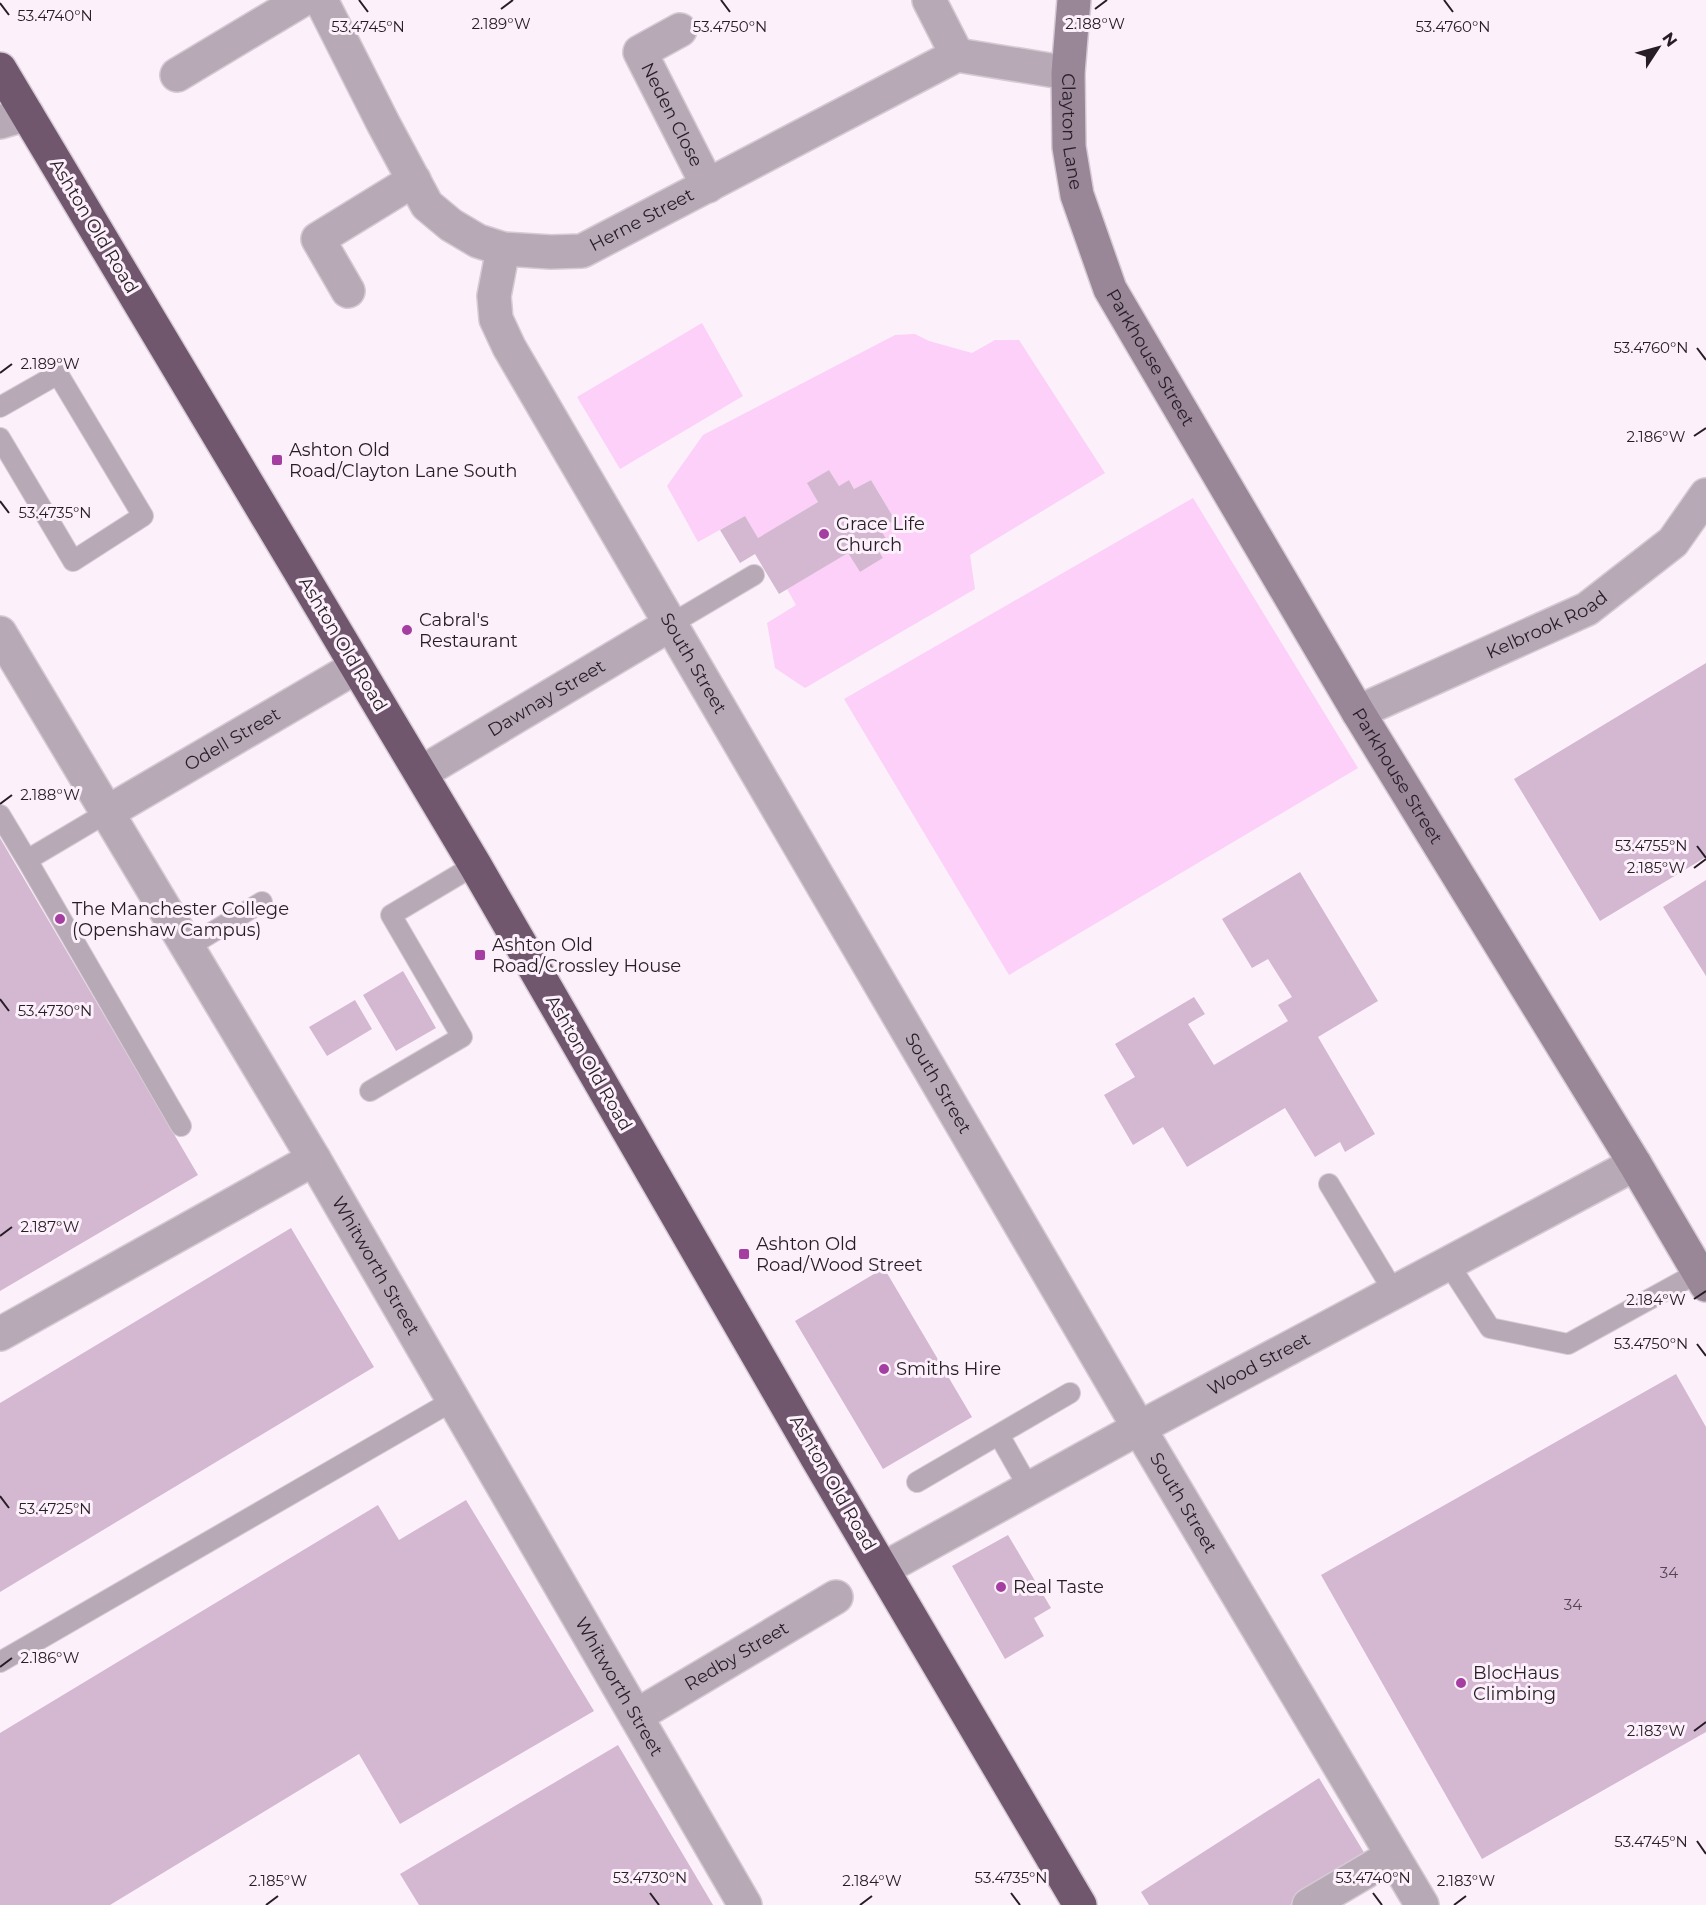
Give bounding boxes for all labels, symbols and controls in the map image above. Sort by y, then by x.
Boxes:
text: 53.4740°N [17,6,93,25]
text: 2.189°W [471,14,531,33]
text: 2.188°W [1065,14,1125,33]
text: 53.4745°N [331,17,405,36]
text: 53.4750°N [693,17,767,36]
text: 53.4760°N [1415,17,1491,36]
north arrow [1628,18,1688,78]
text: N [1658,29,1681,50]
street label: Neden Close [636,59,708,171]
street label: Clayton Lane [1057,73,1087,192]
street label: Ashton Old Road [45,155,143,297]
street label: Herne Street [586,184,698,256]
street label: Parkhouse Street [1101,285,1199,430]
text: 53.4760°N [1613,338,1689,357]
text: 2.189°W [20,354,80,373]
text: 2.186°W [1627,427,1686,446]
place label: Ashton Old Road/Clayton Lane South [289,439,518,482]
marker: Ashton Old Road/Clayton Lane South [270,453,284,467]
text: 53.4735°N [19,503,91,522]
place label: Grace Life Church [836,513,925,556]
marker: Grace Life Church [817,527,831,541]
street label: Ashton Old Road [294,573,392,715]
street label: Kelbrook Road [1483,586,1612,664]
place label: Cabral's Restaurant [419,609,518,652]
street label: South Street [655,609,731,718]
marker: Cabral's Restaurant [400,623,414,637]
street label: Dawnay Street [484,655,609,742]
street label: Odell Street [181,703,284,776]
street label: Parkhouse Street [1347,704,1447,848]
text: 2.188°W [20,785,80,804]
text: 53.4755°N [1615,836,1687,855]
text: 2.185°W [1627,858,1685,877]
place label: The Manchester College (Openshaw Campus) [72,898,289,941]
marker: The Manchester College (Openshaw Campus) [53,912,67,926]
place label: Ashton Old Road/Crossley House [492,934,681,977]
marker: Ashton Old Road/Crossley House [473,948,487,962]
street label: Ashton Old Road [541,991,637,1135]
text: 53.4730°N [18,1001,92,1020]
street label: South Street [900,1029,976,1138]
street label: Whitworth Street [327,1193,424,1339]
text: 2.187°W [21,1217,80,1236]
place label: Ashton Old Road/Wood Street [756,1233,923,1276]
marker: Ashton Old Road/Wood Street [737,1247,751,1261]
text: 2.184°W [1626,1290,1686,1309]
street label: Wood Street [1204,1328,1314,1400]
text: 53.4750°N [1614,1334,1688,1353]
place label: Smiths Hire [896,1358,1001,1380]
marker: Smiths Hire [877,1362,891,1376]
street label: Ashton Old Road [785,1411,881,1555]
street label: South Street [1145,1449,1222,1557]
text: 53.4725°N [18,1499,92,1518]
house number: 34 [1660,1563,1678,1582]
place label: Real Taste [1013,1576,1104,1598]
marker: Real Taste [994,1580,1008,1594]
house number: 34 [1564,1595,1582,1614]
street label: Whitworth Street [570,1613,668,1760]
street label: Redby Street [681,1617,792,1696]
text: 2.186°W [21,1648,80,1667]
place label: BlocHaus Climbing [1473,1662,1559,1705]
marker: BlocHaus Climbing [1454,1676,1468,1690]
text: 2.183°W [1627,1721,1685,1740]
text: 53.4745°N [1614,1832,1688,1851]
text: 53.4730°N [613,1868,687,1887]
text: 53.4735°N [975,1868,1047,1887]
text: 53.4740°N [1335,1868,1411,1887]
text: 2.185°W [249,1871,307,1890]
text: 2.184°W [842,1871,902,1890]
text: 2.183°W [1437,1871,1495,1890]

